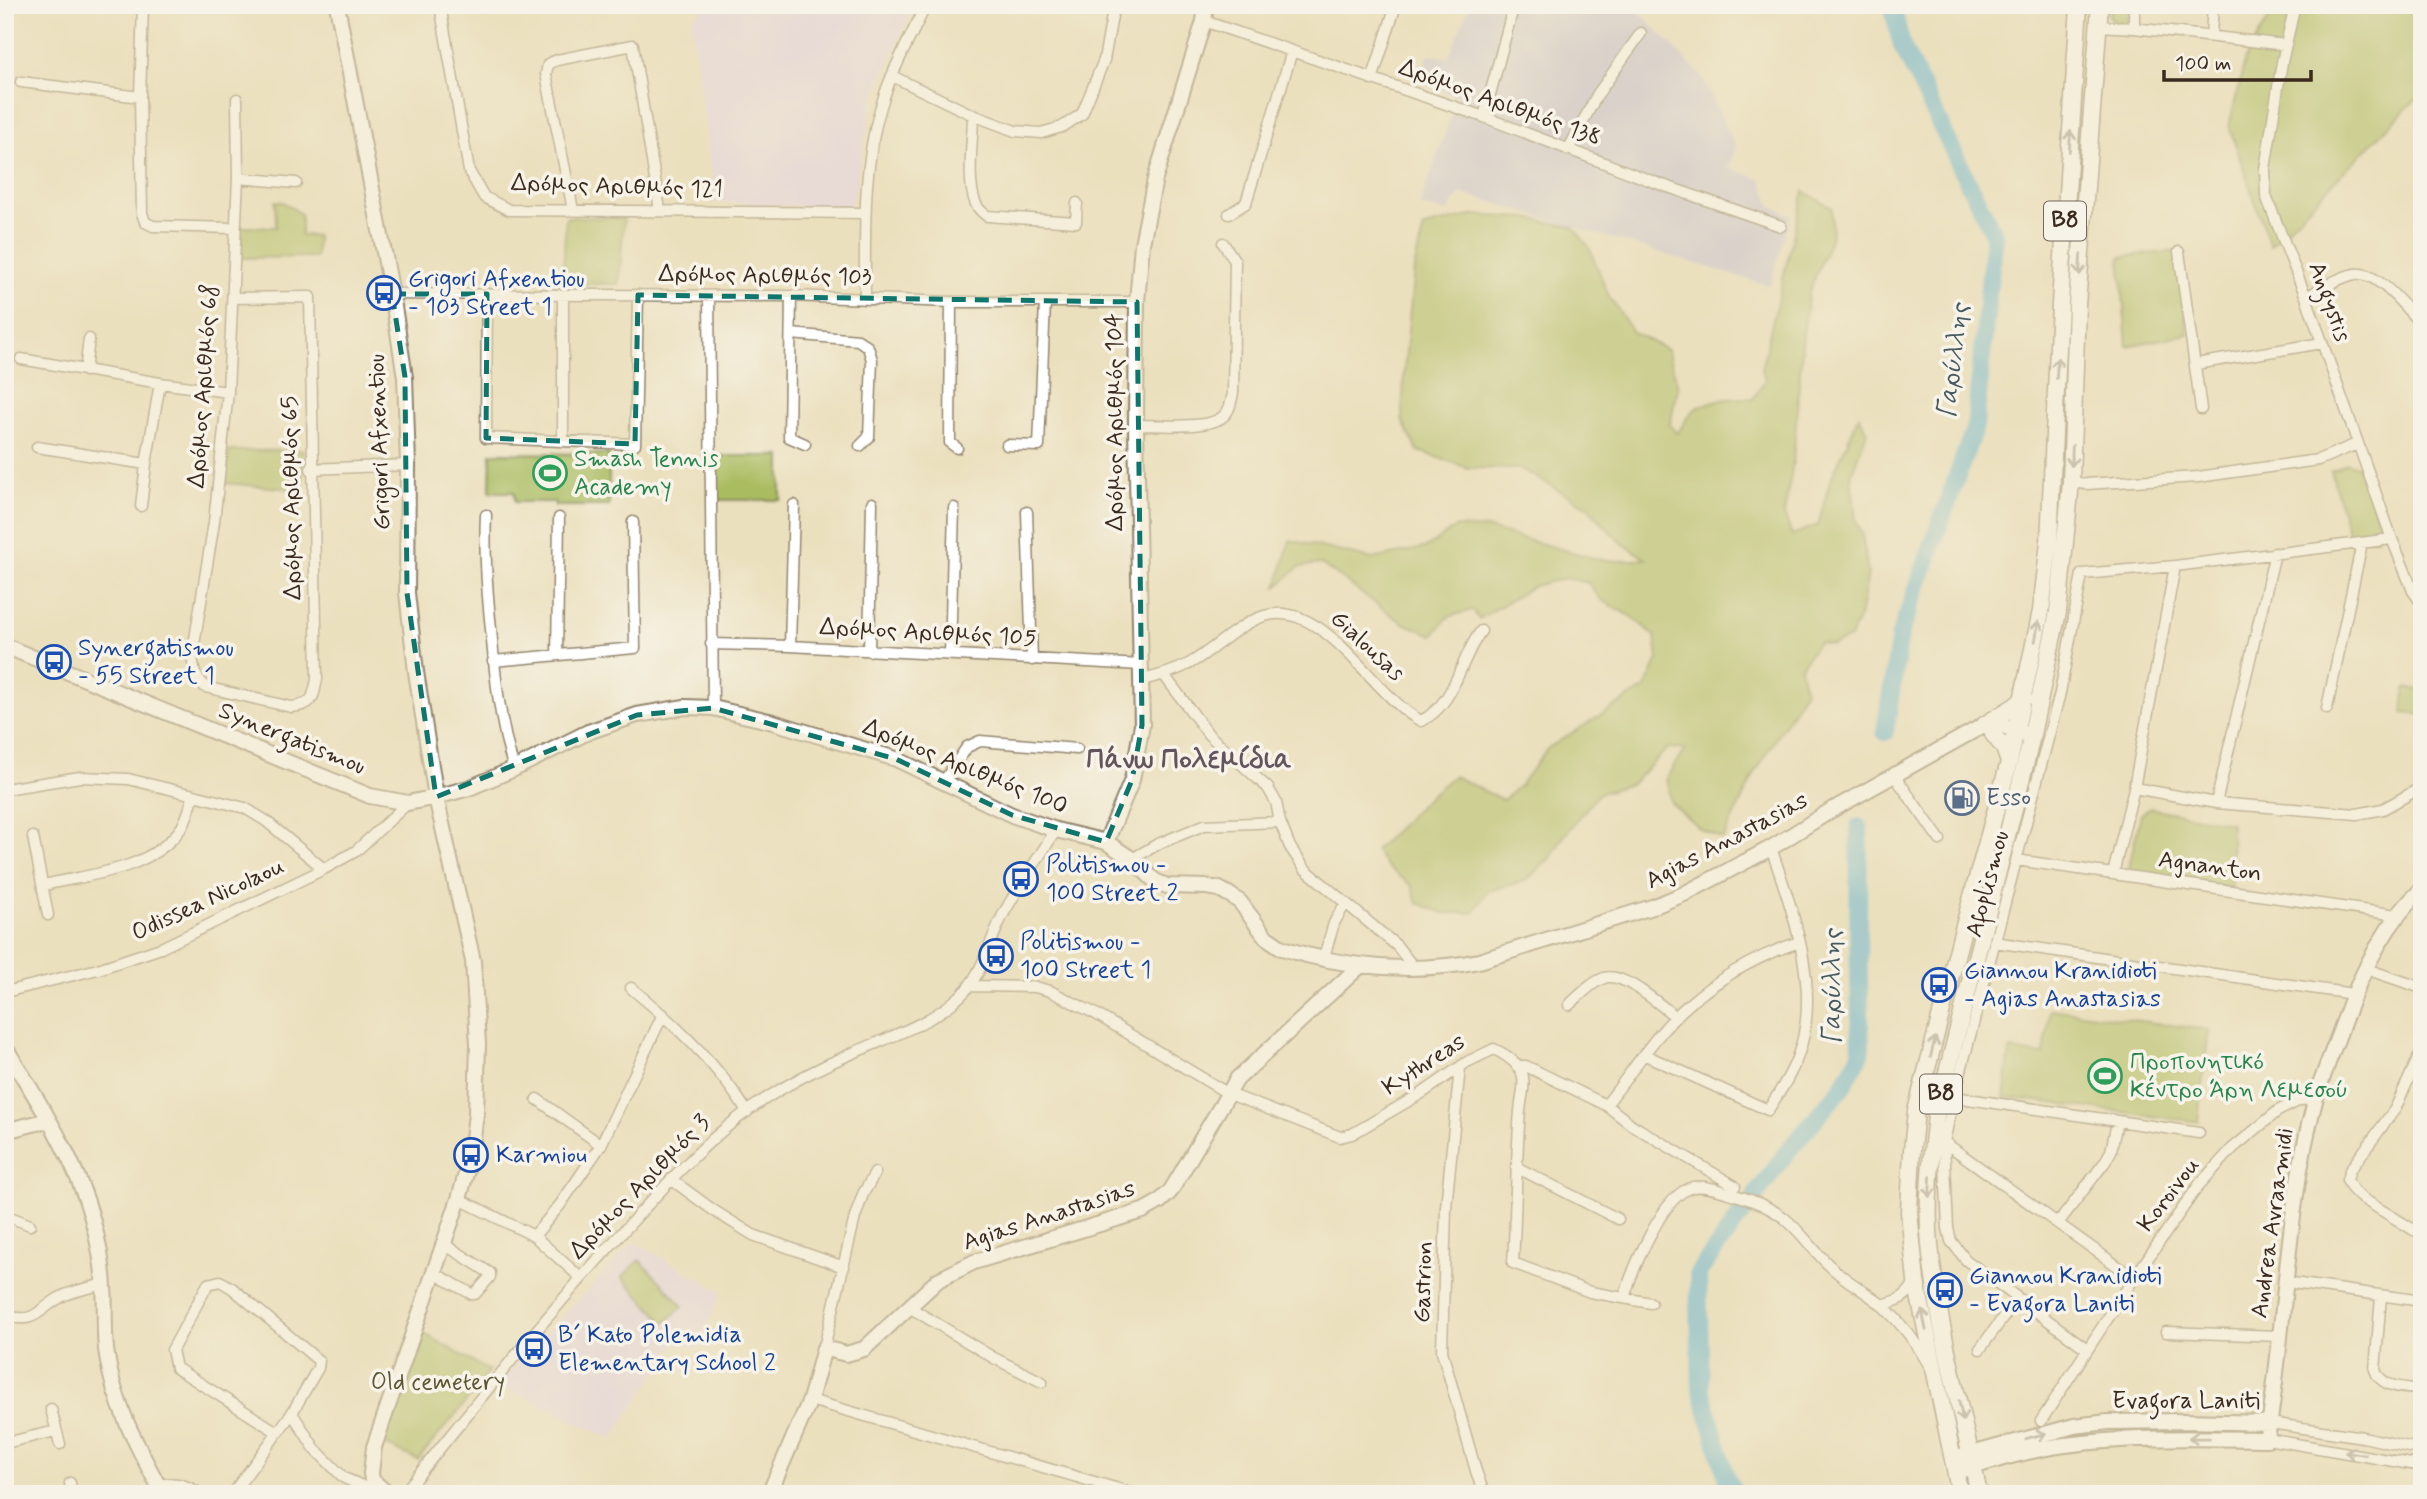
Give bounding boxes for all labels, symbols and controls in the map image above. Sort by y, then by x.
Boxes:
scale bar [2164,38,2312,82]
text: 100 m [2175,50,2231,78]
street label: Δρόμος Αριθμός 138 [1395,52,1605,154]
one-way arrow [2064,130,2077,153]
street label: Δρόμος Αριθμός 121 [511,168,723,206]
road number: B8 [2044,202,2086,241]
one-way arrow [2073,253,2086,276]
street label: Angystis [2297,258,2358,348]
street label: Δρόμος Αριθμός 103 [658,259,872,293]
place label: Grigori Afxentiou - 103 Street 1 [408,264,585,323]
bus stop icon: Grigori Afxentiou - 103 Street 1 [365,274,403,312]
street label: Δρόμος Αριθμός 68 [181,283,227,489]
water label: Γαρύλλης [1930,300,1978,420]
street label: Δρόμος Αριθμός 104 [1100,313,1131,531]
street label: Grigori Afxentiou [361,353,401,531]
one-way arrow [2050,357,2063,380]
street label: Δρόμος Αριθμός 65 [275,396,309,600]
place label: Smash Tennis Academy [574,444,719,503]
one-way arrow [2065,444,2078,467]
sports icon: Smash Tennis Academy [531,454,569,492]
street label: Gialousas [1323,604,1411,689]
street label: Δρόμος Αριθμός 105 [819,612,1037,654]
one-way arrow [2031,620,2044,643]
place label: Synergatismou - 55 Street 1 [78,633,234,692]
bus stop icon: Synergatismou - 55 Street 1 [35,643,73,681]
street label: Synergatismou [213,695,370,785]
street label: Δρόμος Αριθμός 100 [858,712,1072,822]
district label: Πάνω Πολεμίδια [1086,742,1292,779]
fuel station icon: Esso [1943,779,1981,817]
place label: Esso [1986,783,2031,814]
street label: Agias Anastasias [1640,785,1814,897]
street label: Afoplismou [1959,827,2019,941]
street label: Agnanton [2156,844,2264,890]
place label: Politismou - 100 Street 2 [1046,850,1179,909]
street label: Odissea Nicolaou [127,851,289,949]
bus stop icon: Politismou - 100 Street 2 [1002,860,1040,898]
place label: Politismou - 100 Street 1 [1020,927,1151,986]
water label: Γαρύλλης [1816,928,1850,1045]
bus stop icon: Politismou - 100 Street 1 [977,937,1015,975]
place label: Giannou Kranidioti - Agias Anastasias [1964,956,2161,1015]
bus stop icon: Giannou Kranidioti - Agias Anastasias [1920,966,1958,1004]
street label: Kythreas [1377,1027,1472,1103]
one-way arrow [1927,1036,1940,1059]
place label: Προπονητικό Κέντρο Άρη Λεμεσού [2130,1047,2348,1106]
sports icon: Προπονητικό Κέντρο Άρη Λεμεσού [2086,1057,2124,1095]
road number: B8 [1920,1074,1962,1114]
street label: Δρόμος Αριθμός 3 [563,1108,717,1266]
street label: Andrea Avraamidi [2244,1126,2302,1320]
bus stop icon: Karmiou [452,1136,490,1174]
place label: Karmiou [496,1140,587,1171]
street label: Koroivou [2131,1151,2207,1239]
street label: Agias Anastasias [959,1173,1139,1258]
one-way arrow [1923,1175,1936,1198]
street label: Gastrion [1407,1241,1441,1323]
place label: Giannou Kranidioti - Evagora Laniti [1969,1261,2161,1323]
bus stop icon: Giannou Kranidioti - Evagora Laniti [1926,1271,1964,1309]
one-way arrow [1917,1309,1930,1332]
place label: B´ Kato Polemidia Elementary School 2 [558,1320,776,1379]
bus stop icon: B´ Kato Polemidia Elementary School 2 [515,1330,553,1368]
park label: Old cemetery [371,1367,505,1398]
street label: Evagora Laniti [2112,1386,2260,1420]
one-way arrow [1955,1399,1969,1422]
one-way arrow [2025,1429,2047,1442]
one-way arrow [2188,1431,2211,1445]
one-way arrow [2344,1446,2367,1459]

